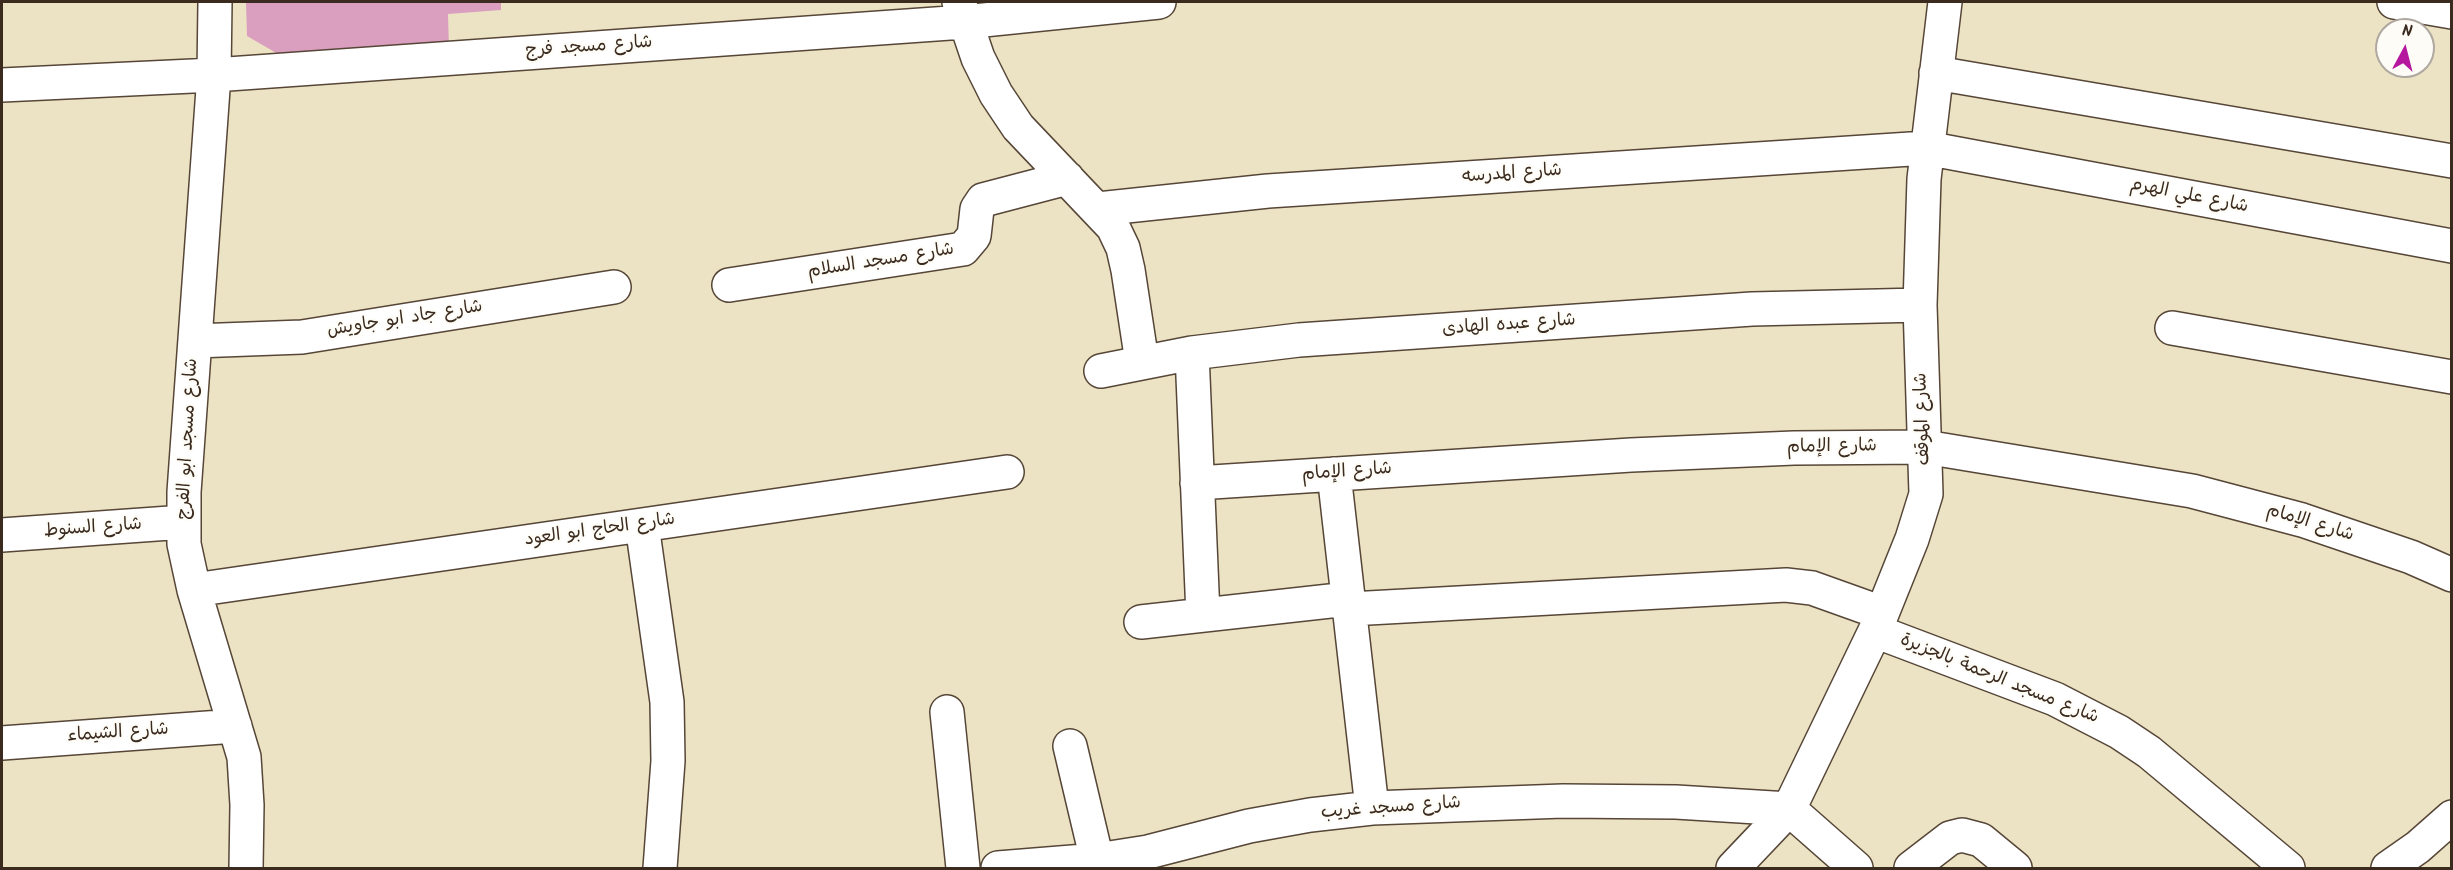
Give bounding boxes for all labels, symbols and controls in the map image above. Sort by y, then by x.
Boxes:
north arrow [2375,18,2435,78]
text: N [2400,19,2414,45]
street label: شارع مسجد فرج [525,33,653,63]
street label: شارع المدرسه [1461,161,1563,189]
street label: شارع علي الهرم [2128,175,2250,219]
street label: شارع مسجد السلام [806,240,956,284]
street label: شارع جاد ابو جاويش [326,297,484,343]
street label: شارع عبده الهادى [1442,311,1576,341]
street label: شارع مسجد ابو الفرج [174,358,204,520]
street label: شارع الموقف [1912,372,1936,466]
street label: شارع الإمام [1787,436,1877,460]
street label: شارع الإمام [1301,459,1393,487]
street label: شارع الإمام [2264,501,2356,547]
street label: شارع الحاج ابو العود [523,510,677,552]
street label: شارع السنوط [43,515,143,543]
street label: شارع مسجد الرحمة بالجزيرة [1897,630,2101,730]
street label: شارع الشيماء [67,720,169,748]
street label: شارع مسجد غريب [1320,793,1462,825]

